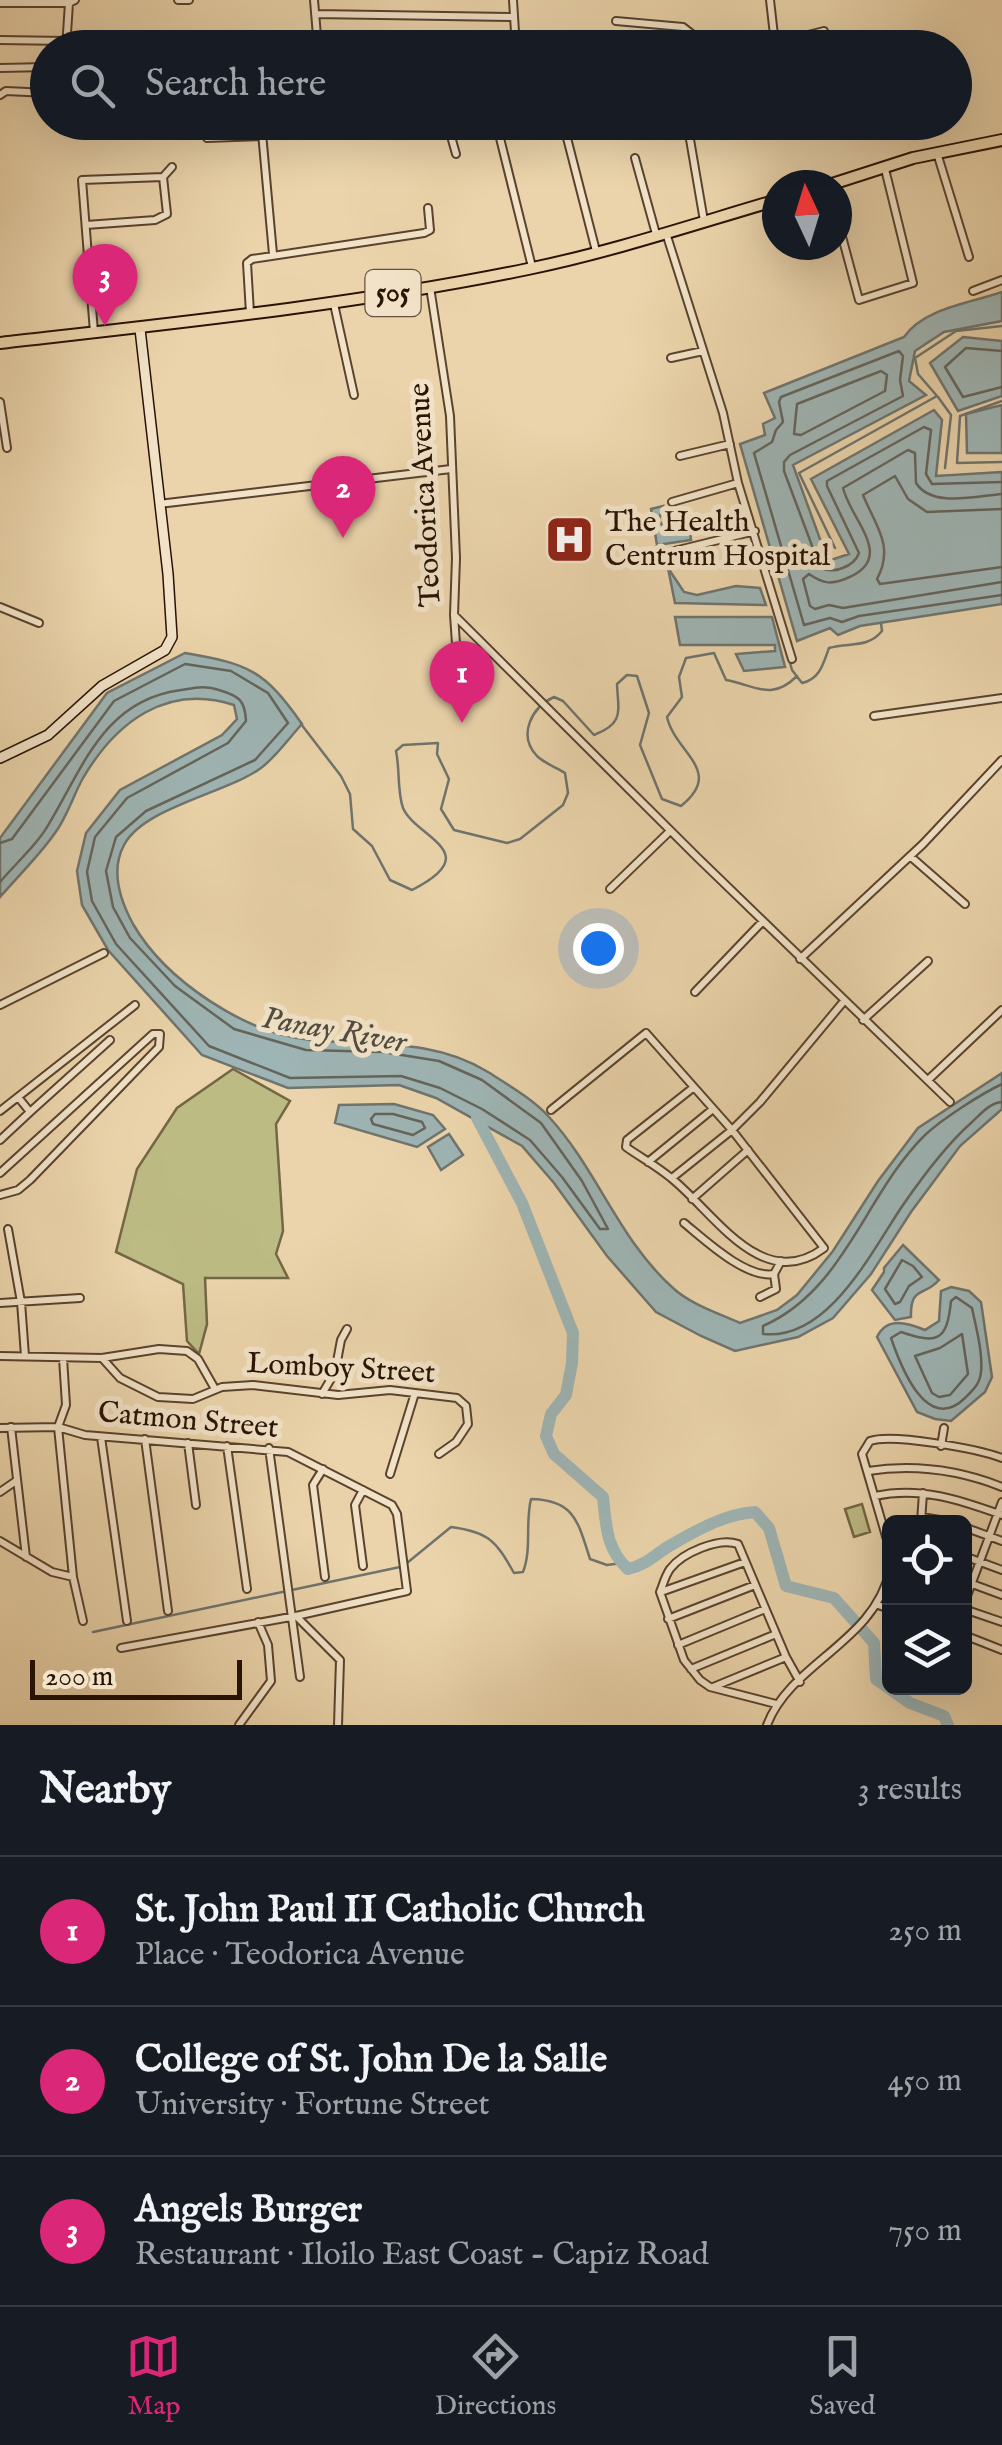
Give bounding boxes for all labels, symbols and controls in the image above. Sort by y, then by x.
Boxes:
search box [30,30,972,140]
icon: search [65,58,120,113]
text: Search here [145,61,326,109]
north arrow [762,170,852,260]
pin: 3 [72,244,138,326]
road number: 505 [366,270,420,316]
street label: Teodorica Avenue [401,382,451,608]
pin: 2 [310,456,376,538]
place label: The Health Centrum Hospital [605,504,831,576]
hospital icon: The Health Centrum Hospital [544,514,596,566]
pin: 1 [430,640,494,723]
your location [573,923,624,974]
water label: Panay River [259,998,411,1064]
street label: Lomboy Street [246,1345,436,1393]
street label: Catmon Street [96,1394,280,1448]
map controls [882,1515,972,1695]
button: locate [882,1515,972,1605]
button: layers [882,1605,972,1695]
scale bar [30,1655,242,1700]
text: 200 m [45,1660,113,1695]
text: Nearby [40,1764,171,1817]
text: 3 results [858,1770,962,1811]
text: St. John Paul II Catholic Church [135,1887,644,1935]
text: 1 [67,1911,78,1952]
text: 250 m [888,1911,962,1952]
text: Place · Teodorica Avenue [135,1935,465,1976]
text: College of St. John De la Salle [135,2037,607,2085]
text: 2 [65,2061,80,2102]
text: 450 m [888,2061,962,2102]
text: University · Fortune Street [135,2085,489,2126]
text: Angels Burger [135,2187,362,2235]
text: 3 [67,2211,78,2252]
text: 750 m [888,2211,962,2252]
text: Restaurant · Iloilo East Coast - Capiz Road [135,2235,709,2276]
tab: Map [126,2329,181,2424]
tab: Directions [434,2329,556,2424]
tab: Saved [809,2329,876,2424]

